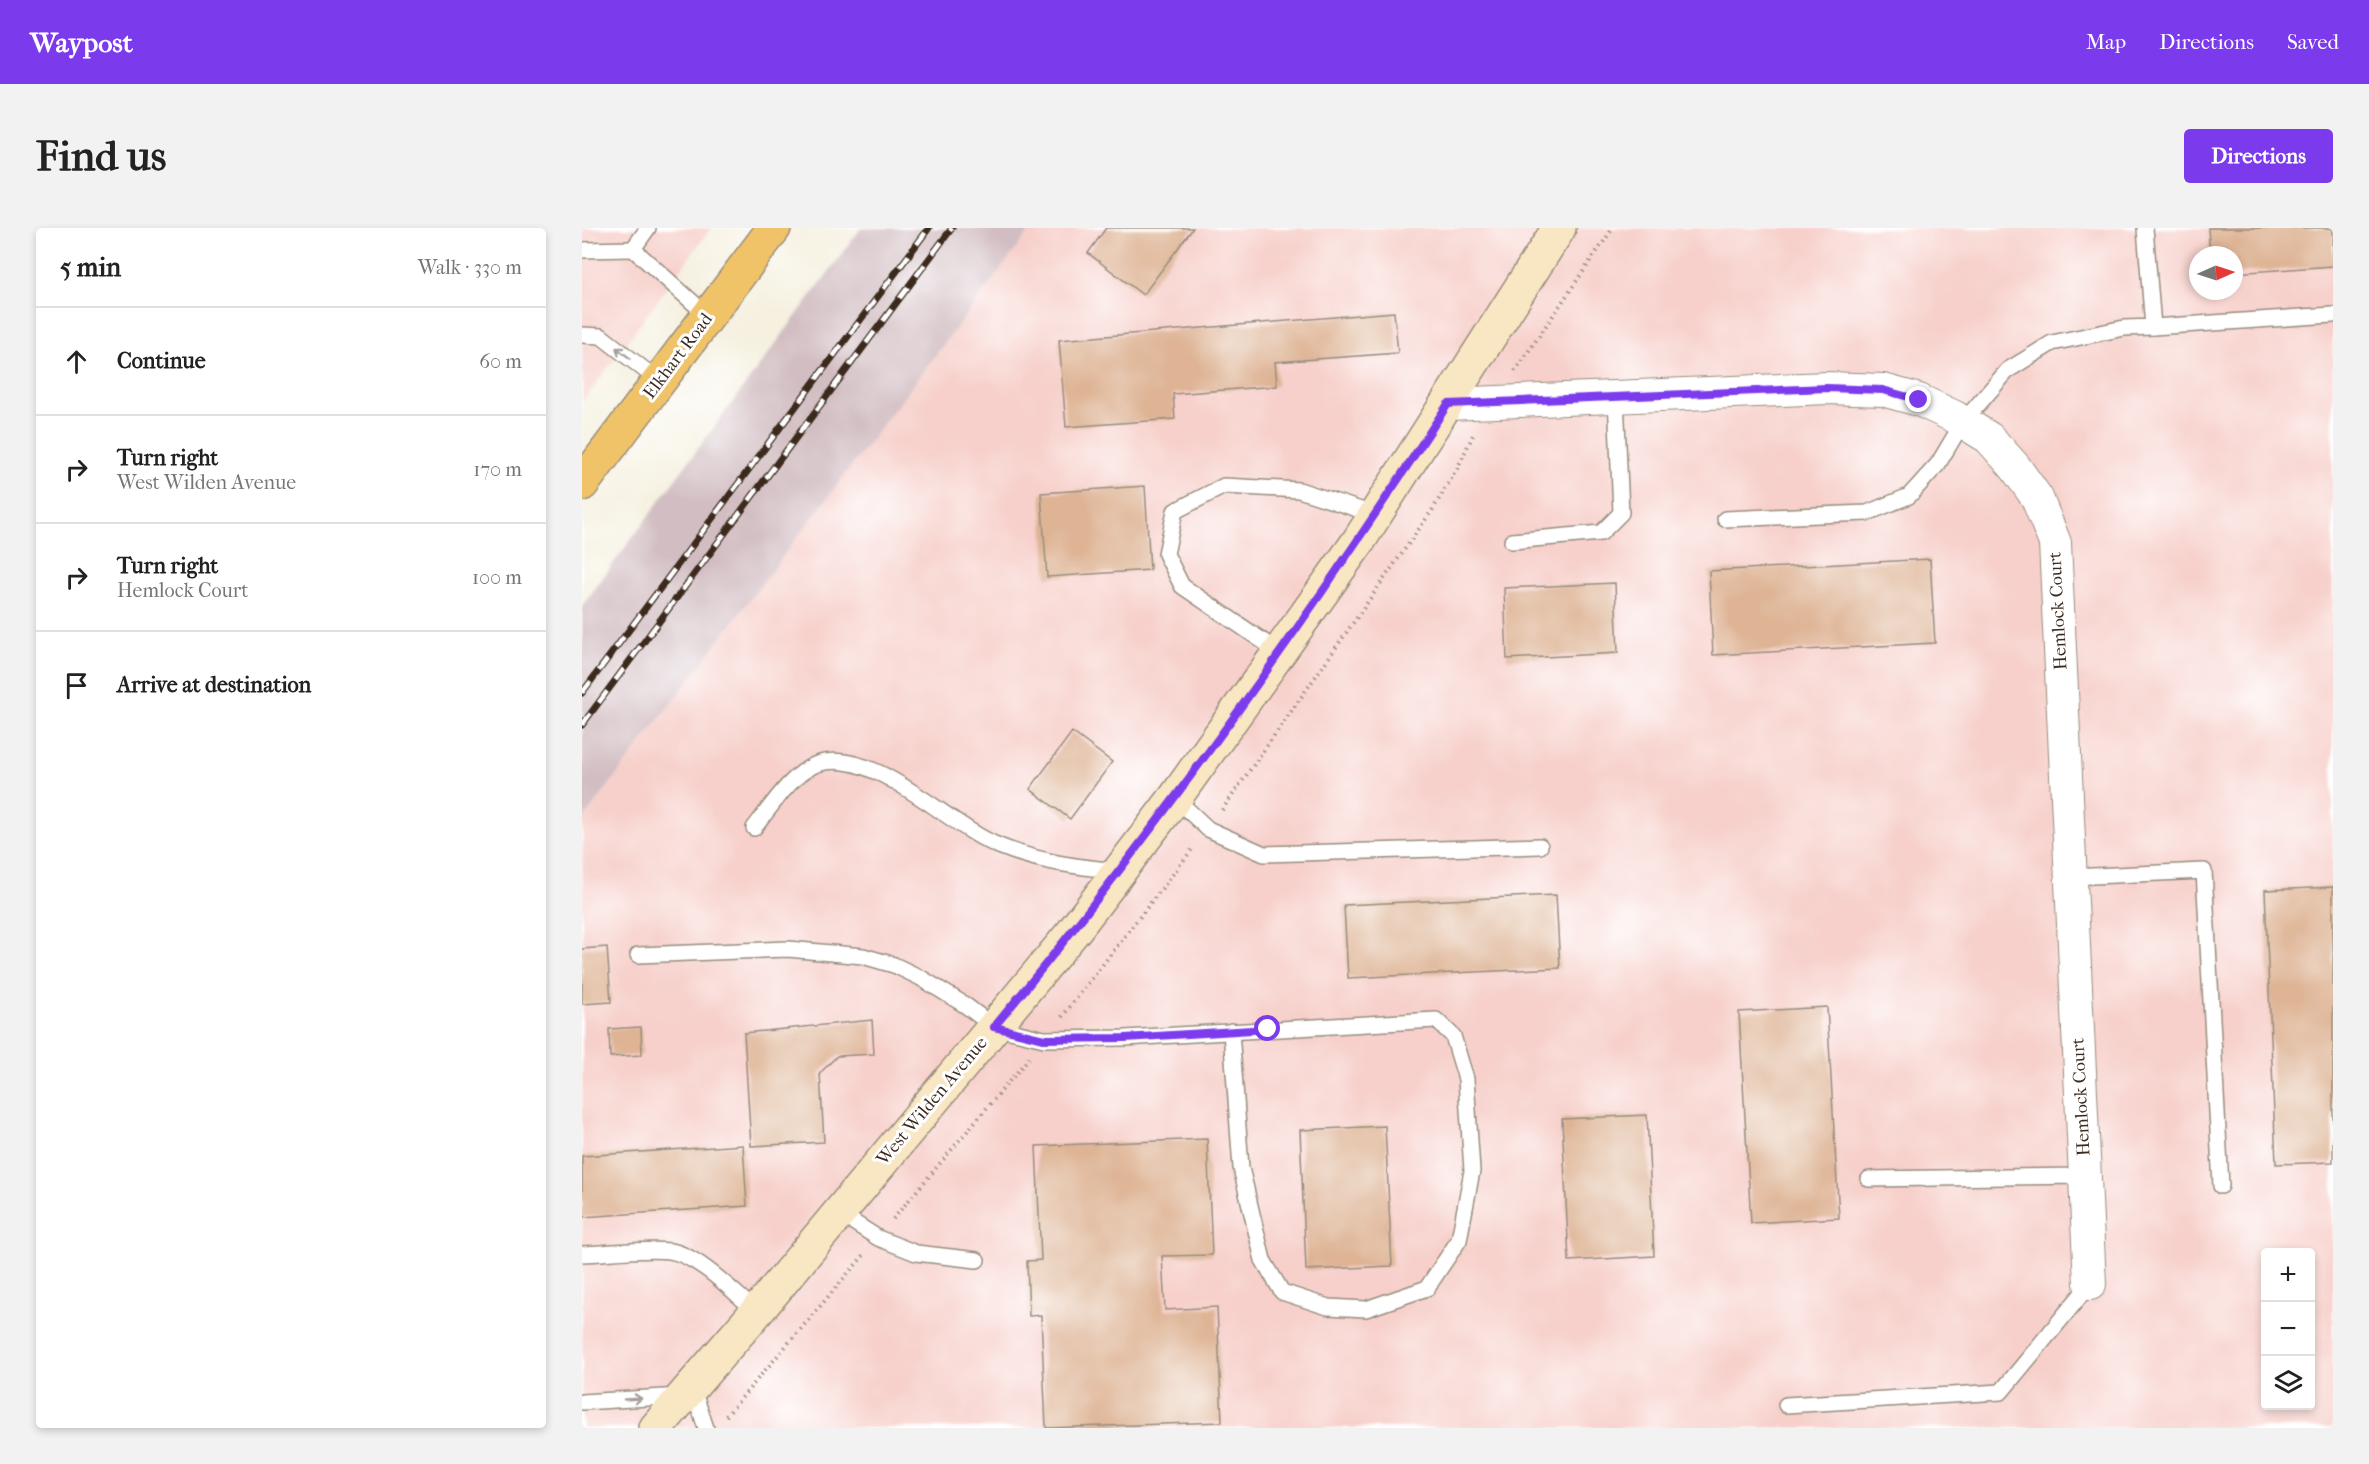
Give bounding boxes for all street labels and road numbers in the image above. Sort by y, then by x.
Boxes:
street label: Elkhart Road [639,309,717,403]
street label: Hemlock Court [2044,551,2072,671]
street label: West Wilden Avenue [872,1032,992,1170]
street label: Hemlock Court [2067,1037,2095,1157]

